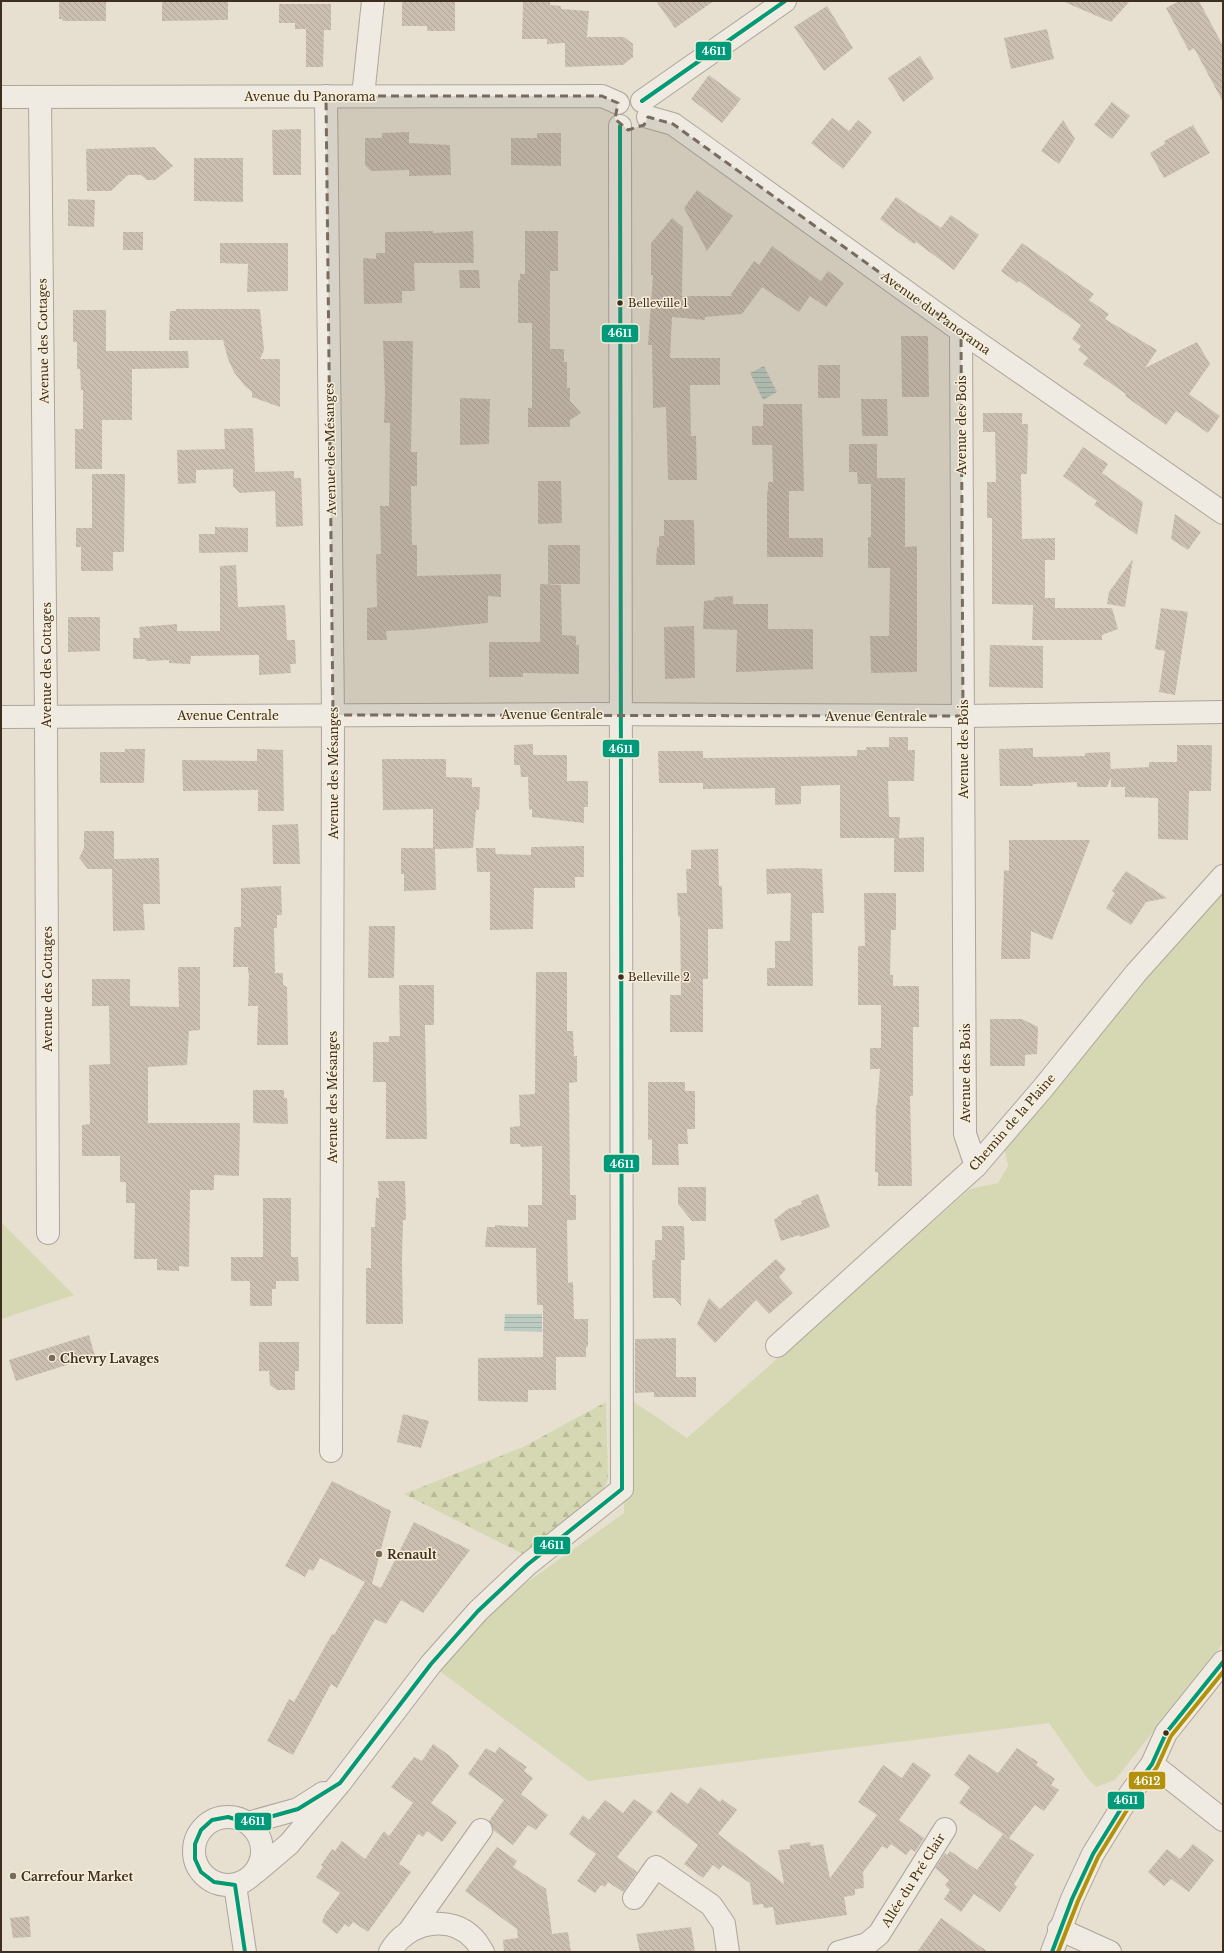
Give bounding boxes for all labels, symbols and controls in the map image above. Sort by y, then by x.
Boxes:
line badge: 4611 [695,41,732,61]
text: 4611 [702,44,726,58]
street label: Avenue du Panorama [243,89,376,104]
street label: Avenue du Panorama [878,268,994,358]
street label: Avenue des Cottages [34,278,52,405]
place label: Belleville 1 [628,296,688,310]
marker: Belleville 1 [615,298,625,308]
line badge: 4611 [601,324,639,343]
text: 4611 [608,326,632,340]
street label: Avenue des Bois [954,375,969,476]
street label: Avenue des Mésanges [321,383,339,516]
street label: Avenue des Cottages [39,602,54,729]
street label: Avenue des Bois [956,699,971,800]
street label: Avenue des Mésanges [326,707,341,840]
street label: Avenue Centrale [500,707,603,722]
street label: Avenue Centrale [176,708,279,723]
street label: Avenue Centrale [824,709,927,724]
line badge: 4611 [602,739,640,758]
text: 4611 [609,742,633,756]
street label: Avenue des Cottages [40,926,55,1053]
place label: Belleville 2 [628,970,690,984]
marker: Belleville 2 [616,972,626,982]
street label: Avenue des Bois [958,1023,973,1124]
street label: Avenue des Mésanges [325,1031,340,1164]
street label: Chemin de la Plaine [966,1070,1058,1174]
line badge: 4611 [603,1154,640,1173]
text: 4611 [610,1157,634,1171]
place label: Chevry Lavages [60,1351,159,1366]
marker: Chevry Lavages [47,1353,57,1363]
line badge: 4611 [533,1536,571,1555]
text: 4611 [540,1538,564,1552]
place label: Renault [387,1547,437,1562]
marker: Renault [374,1549,384,1559]
unlabelled marker [1161,1728,1171,1738]
line badge: 4612 [1128,1771,1166,1790]
text: 4612 [1134,1774,1160,1788]
line badge: 4611 [1107,1791,1145,1810]
text: 4611 [1114,1793,1138,1807]
line badge: 4611 [234,1812,272,1831]
text: 4611 [241,1814,265,1828]
street label: Allée du Pré Clair [877,1830,948,1931]
place label: Carrefour Market [21,1869,133,1884]
marker: Carrefour Market [8,1871,18,1881]

